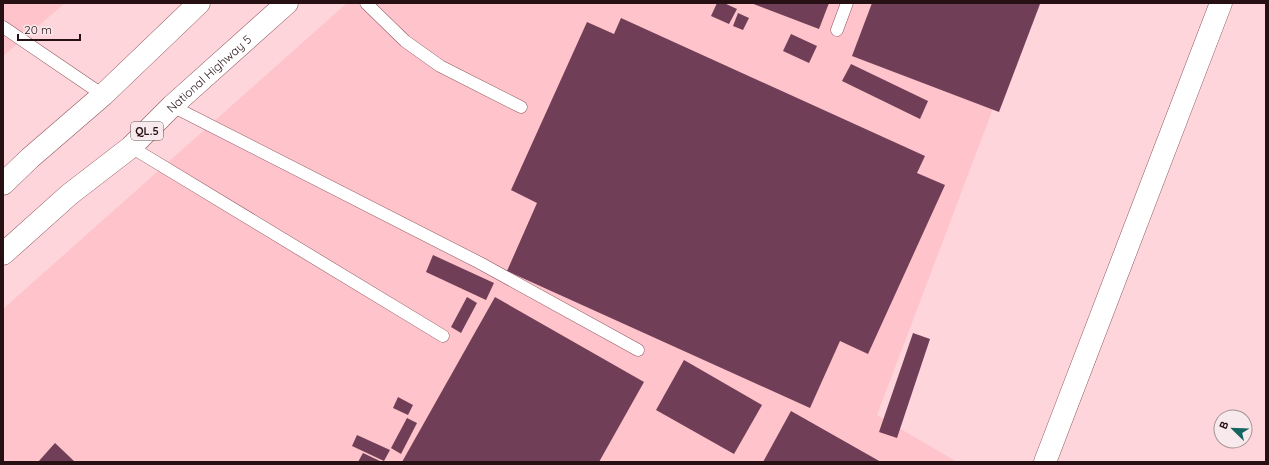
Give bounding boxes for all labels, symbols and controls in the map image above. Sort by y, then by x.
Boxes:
scale bar [18,16,80,42]
text: 20 m [24,22,52,37]
street label: National Highway 5 [163,31,254,115]
road number: QL.5 [131,122,163,140]
north arrow [1213,409,1253,449]
text: B [1216,419,1232,431]

